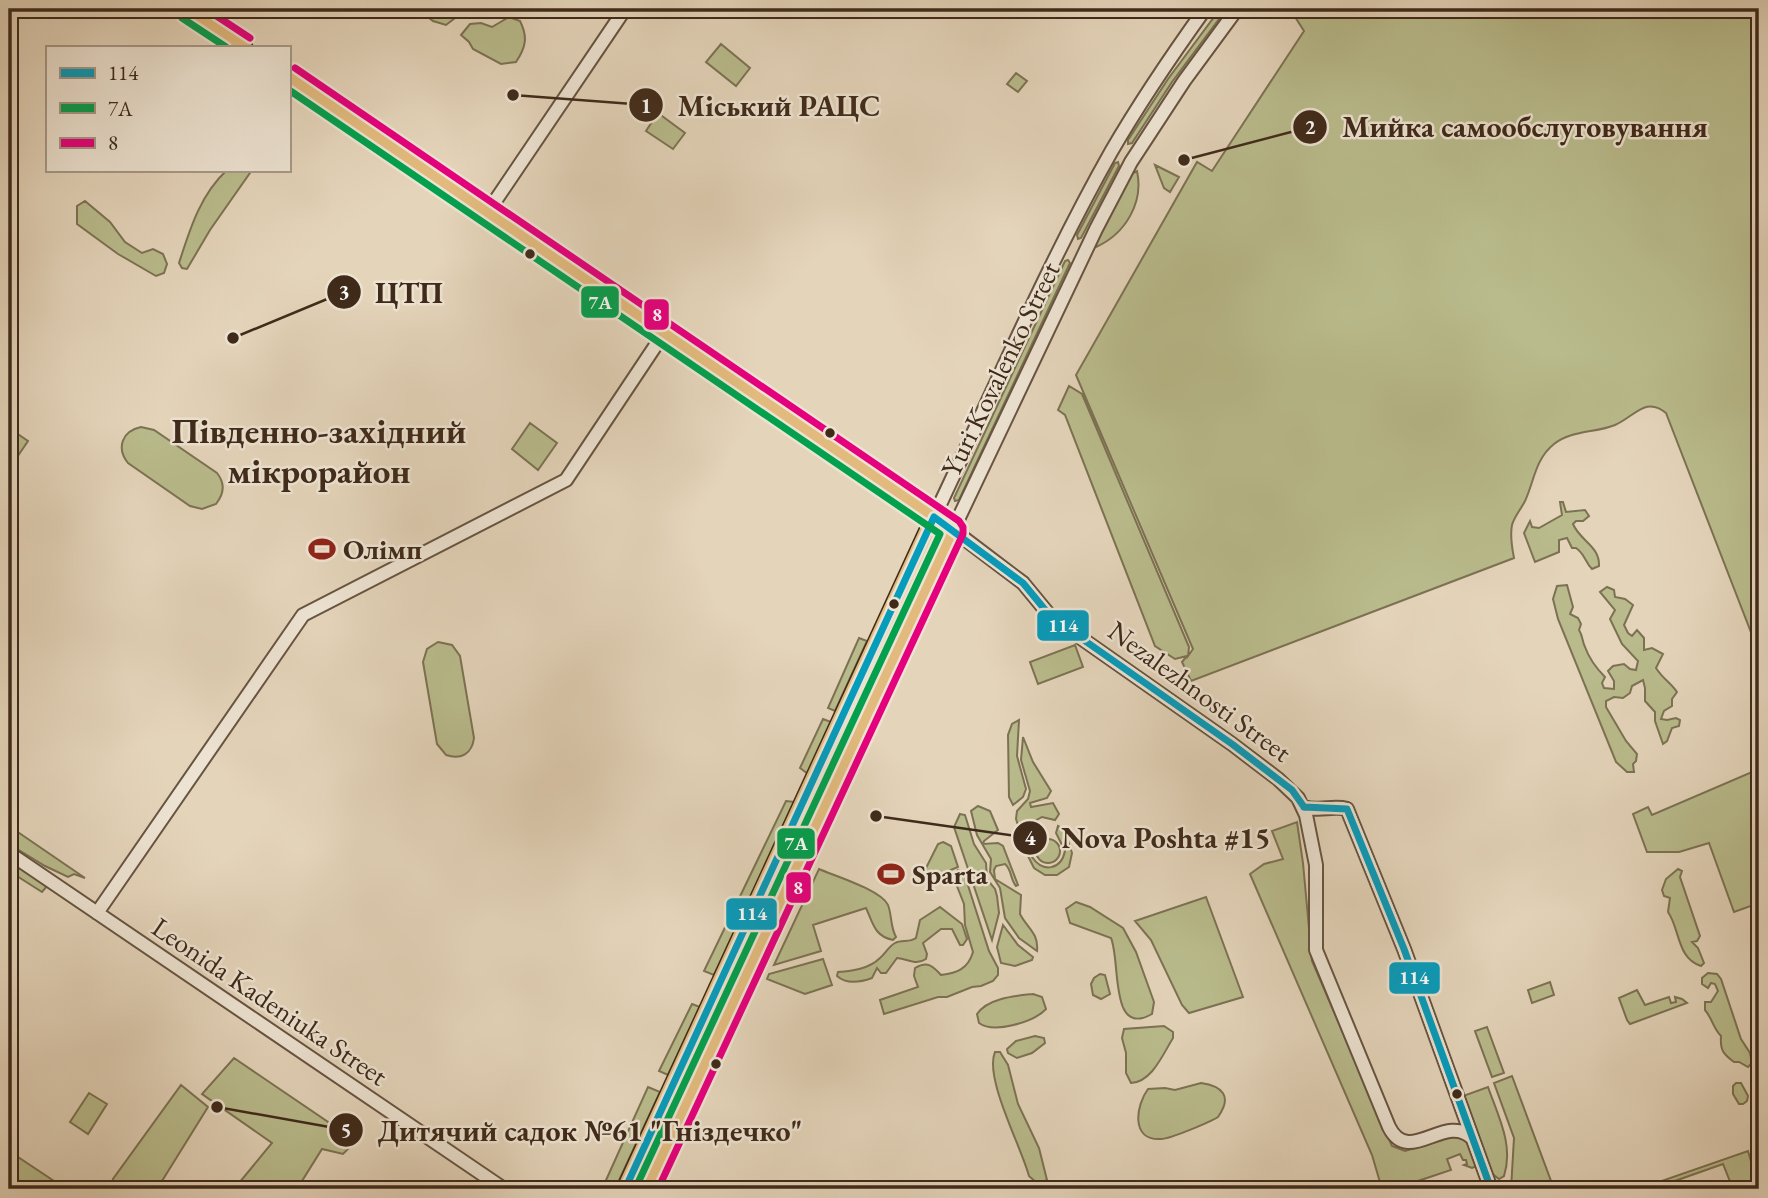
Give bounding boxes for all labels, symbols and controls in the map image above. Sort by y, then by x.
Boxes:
legend [46,46,290,172]
text: 114 [108,59,139,86]
callout: Міський РАЦС [629,80,894,131]
text: Міський РАЦС [678,86,880,125]
text: 1 [640,92,652,119]
text: 7А [108,95,133,122]
callout: Мийка самообслуговування [1293,101,1721,152]
text: Мийка самообслуговування [1342,107,1708,146]
text: 2 [1304,113,1316,140]
text: 8 [108,129,118,156]
unlabelled marker [523,247,537,261]
street label: Yuri Kovalenko Street [932,255,1068,482]
callout: ЦТП [326,267,457,318]
text: ЦТП [375,273,443,312]
text: 3 [338,278,350,305]
line badge: 7А [580,285,620,319]
text: 7А [588,290,612,315]
line badge: 8 [643,298,670,331]
text: 8 [652,302,662,327]
district label: Південно-західний мікрорайон [172,408,466,493]
unlabelled marker [823,426,837,440]
place label: Олімп [343,531,422,567]
sports icon: Олімп [307,534,337,564]
unlabelled marker [887,597,901,611]
line badge: 114 [1036,609,1090,642]
street label: Nezalezhnosti Street [1101,612,1299,770]
text: 114 [1048,613,1079,638]
callout: Nova Poshta #15 [1013,812,1285,863]
text: Nova Poshta #15 [1061,818,1271,857]
text: 4 [1024,824,1036,851]
line badge: 7А [776,827,816,860]
text: 7А [784,831,808,856]
place label: Sparta [912,856,989,892]
sports icon: Sparta [876,859,906,889]
line badge: 8 [785,871,812,904]
text: 8 [793,875,803,900]
line badge: 114 [725,897,778,931]
text: 114 [737,901,768,926]
street label: Leonida Kadeniuka Street [145,909,395,1093]
line badge: 114 [1388,961,1441,995]
text: 114 [1399,965,1430,990]
unlabelled marker [709,1057,723,1071]
unlabelled marker [1450,1087,1464,1101]
callout: Дитячий садок №61 "Гніздечко" [328,1105,816,1156]
text: Дитячий садок №61 "Гніздечко" [377,1111,803,1150]
text: 5 [340,1116,352,1143]

